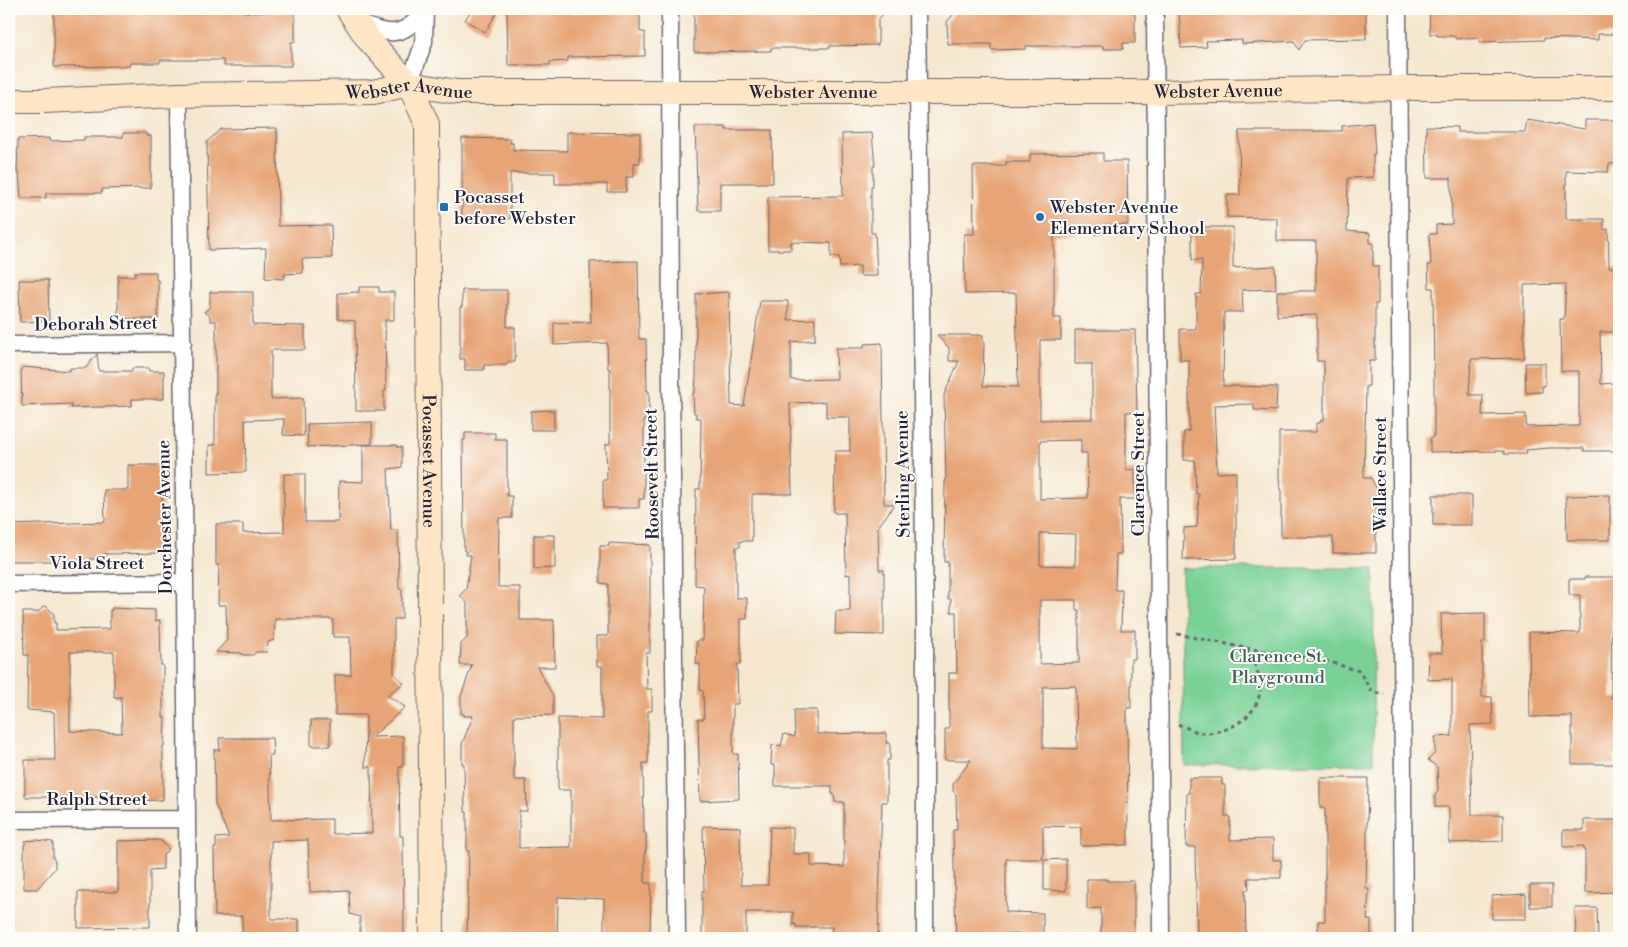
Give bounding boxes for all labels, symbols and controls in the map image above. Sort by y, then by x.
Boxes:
street label: Webster Avenue [344,72,473,104]
street label: Webster Avenue [1153,78,1283,104]
street label: Webster Avenue [748,81,878,104]
place label: Pocasset before Webster [454,186,576,230]
place label: Webster Avenue Elementary School [1049,196,1205,240]
marker: Pocasset before Webster [438,201,450,213]
marker: Webster Avenue Elementary School [1034,211,1046,223]
street label: Deborah Street [34,311,159,337]
street label: Pocasset Avenue [417,394,441,528]
street label: Roosevelt Street [639,407,665,540]
street label: Sterling Avenue [890,410,916,538]
street label: Clarence Street [1127,411,1150,537]
street label: Wallace Street [1369,416,1392,532]
street label: Dorchester Avenue [152,440,178,594]
street label: Viola Street [49,552,145,575]
park label: Clarence St. Playground [1230,645,1326,689]
street label: Ralph Street [46,788,148,811]

